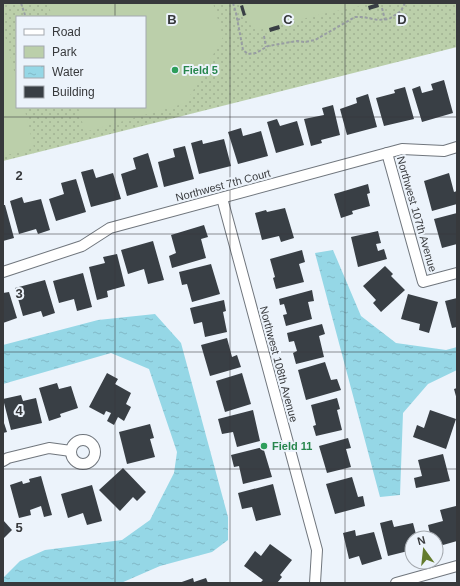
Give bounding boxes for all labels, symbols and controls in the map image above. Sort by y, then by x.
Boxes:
text: B [167,12,177,27]
text: C [283,12,293,27]
text: D [397,12,407,27]
legend [16,16,146,108]
text: Road [52,25,81,39]
text: Park [52,45,78,59]
place label: Field 5 [183,64,218,76]
text: Water [52,65,84,79]
marker: Field 5 [170,65,180,75]
text: Building [52,85,95,99]
street label: Northwest 107th Avenue [395,155,439,273]
street label: Northwest 7th Court [174,167,272,203]
text: 2 [15,168,23,183]
text: 3 [15,286,23,301]
street label: Northwest 108th Avenue [258,305,300,423]
text: 4 [15,403,23,418]
place label: Field 11 [272,440,312,452]
marker: Field 11 [259,441,269,451]
text: 5 [15,520,23,535]
north arrow [404,530,444,570]
text: N [416,534,427,547]

